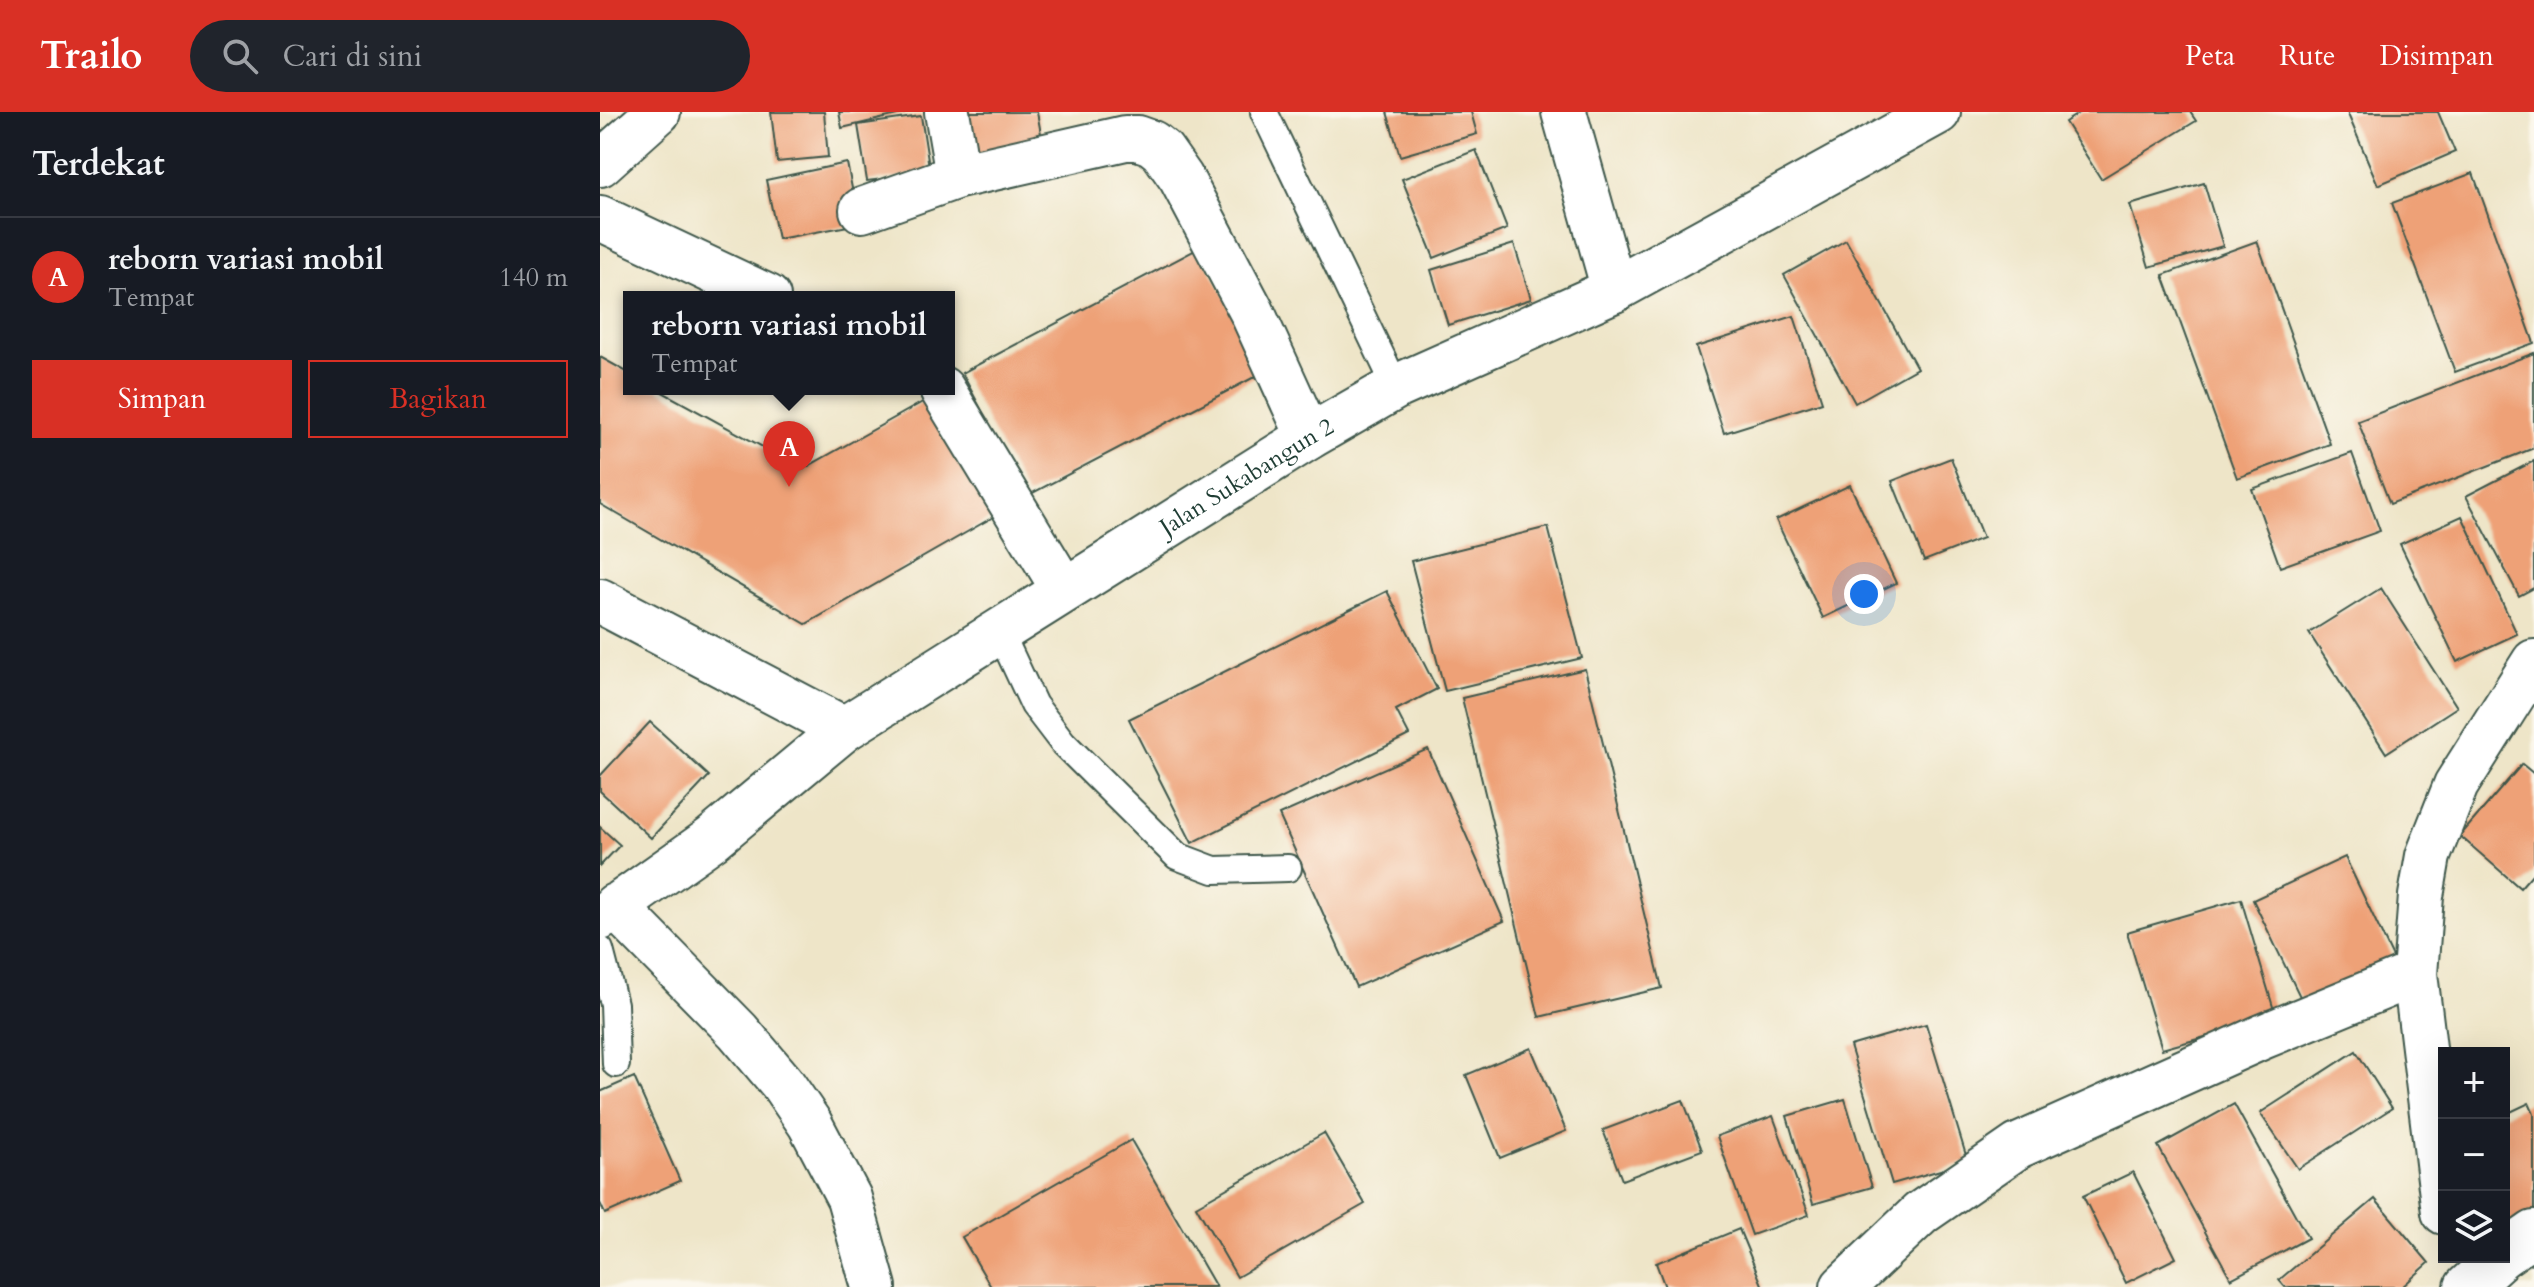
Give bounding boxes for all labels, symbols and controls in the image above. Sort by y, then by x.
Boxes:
search box [190,20,750,92]
text: Trailo [40,30,142,82]
icon: search [218,34,262,78]
text: Cari di sini [282,36,422,77]
text: Peta [2185,37,2235,75]
text: Rute [2279,37,2336,75]
text: Disimpan [2380,37,2494,75]
text: Terdekat [32,141,165,187]
text: reborn variasi mobil [108,239,384,280]
text: A [48,260,68,295]
text: 140 m [499,260,568,295]
text: Tempat [108,280,194,315]
popup [623,291,955,395]
text: reborn variasi mobil [651,305,927,346]
text: Tempat [651,346,737,381]
button: Simpan [32,360,292,438]
button: Bagikan [308,360,568,438]
street label: Jalan Sukabangun 2 [1151,410,1340,545]
pin: A [763,421,815,487]
your location [1844,574,1884,614]
map controls [2438,1047,2510,1263]
button: + [2438,1047,2510,1119]
button: − [2438,1119,2510,1191]
button: layers [2438,1191,2510,1263]

